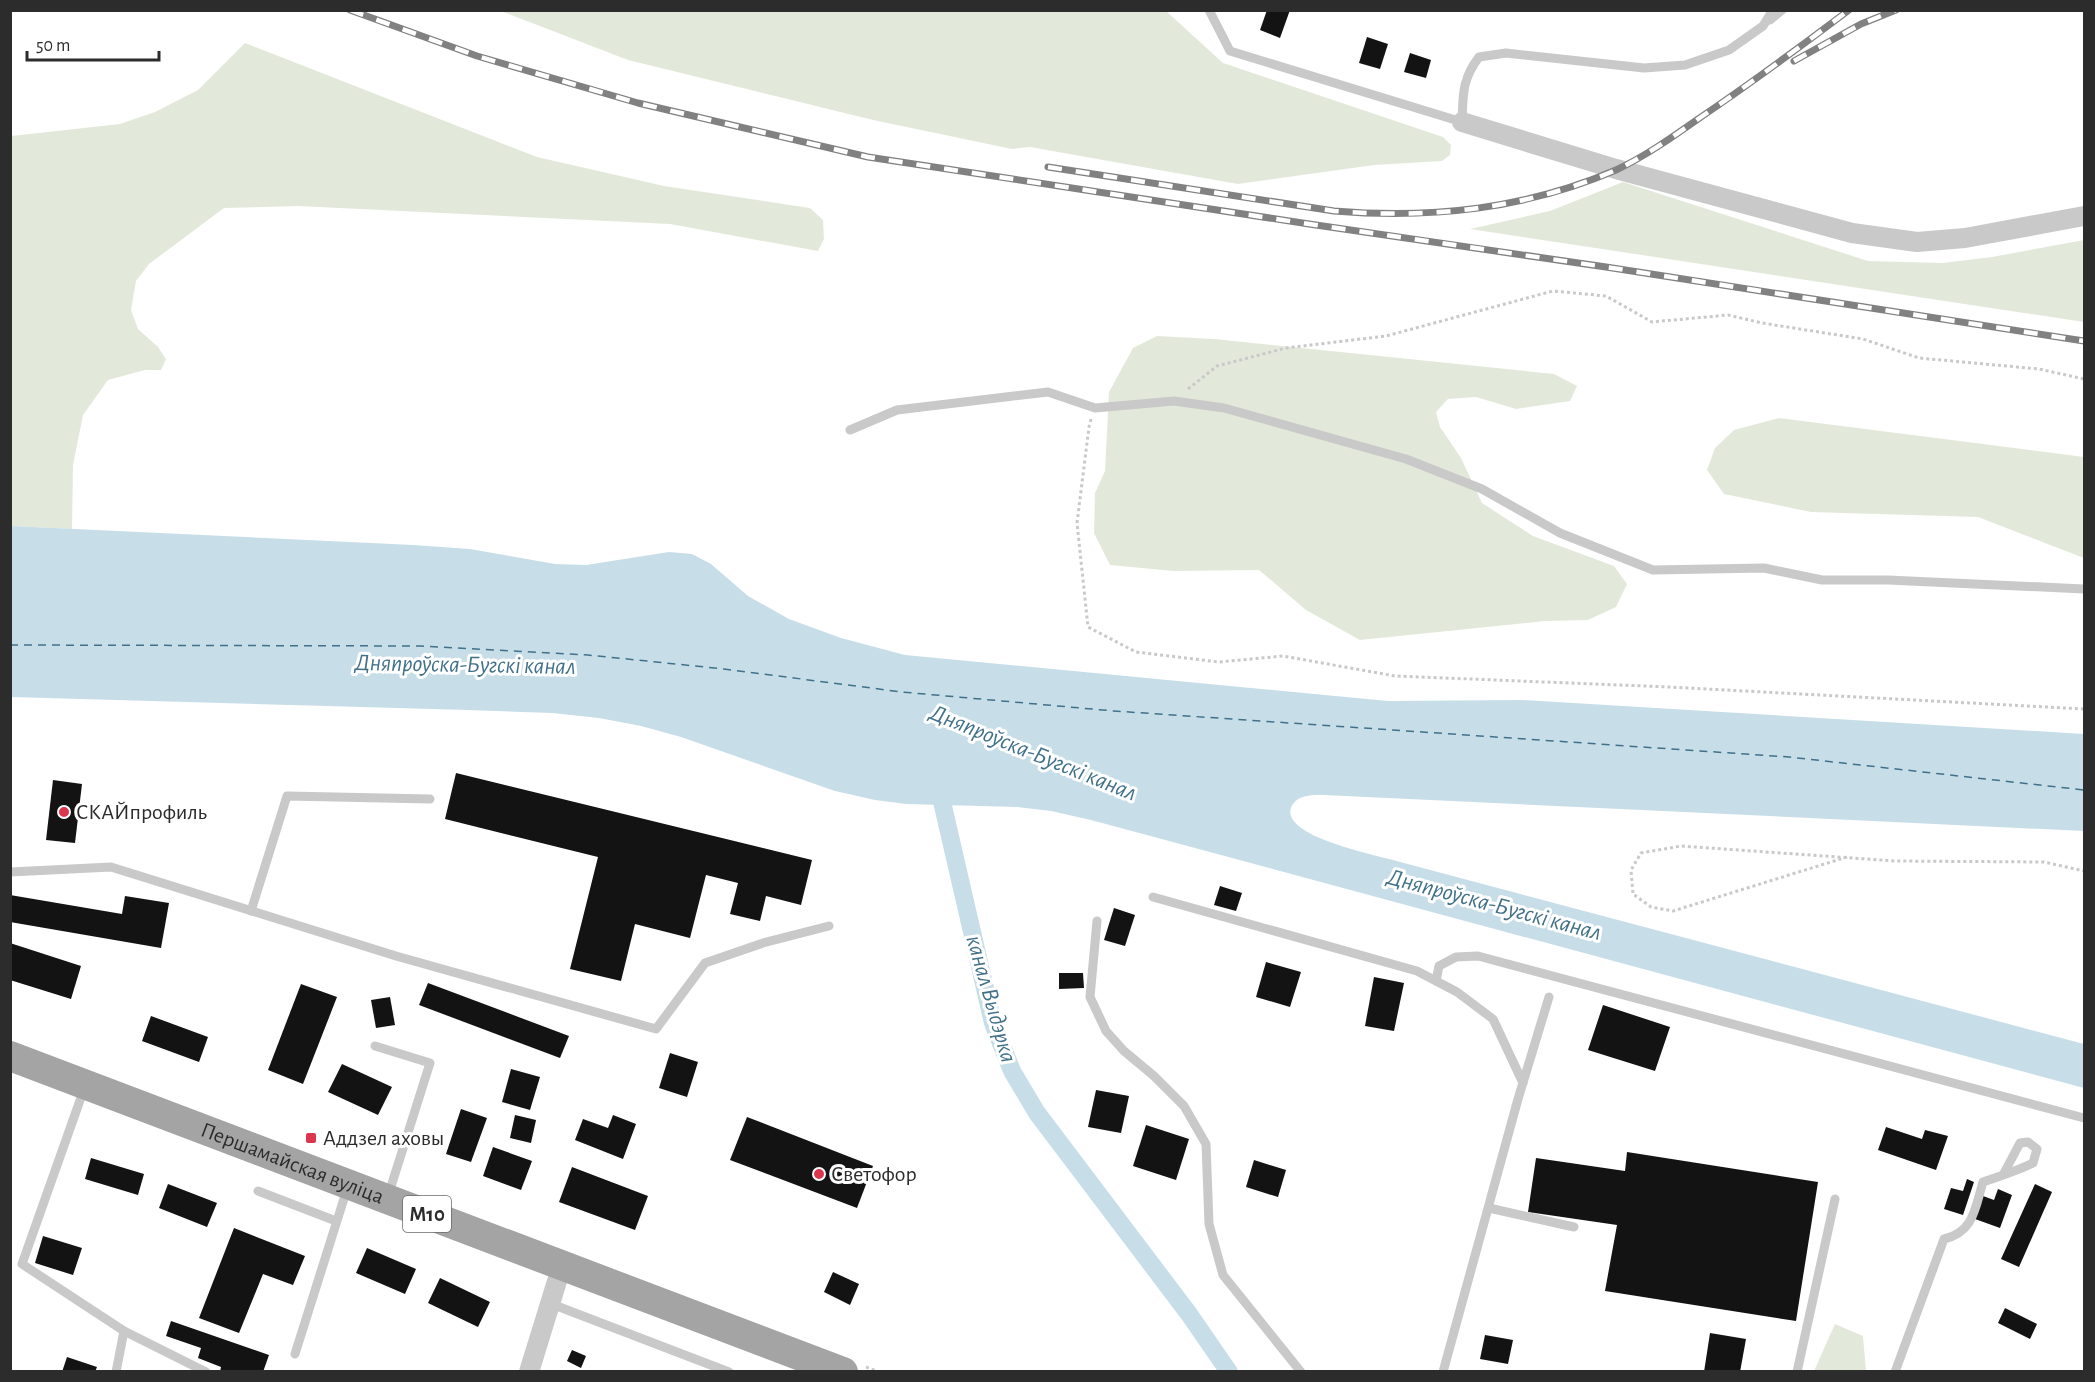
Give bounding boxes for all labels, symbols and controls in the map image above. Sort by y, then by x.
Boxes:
scale bar [27,24,159,62]
text: 50 m [36,37,70,55]
water label: Дняпроўска-Бугскі канал [353,651,576,679]
water label: Дняпроўска-Бугскі канал [925,700,1140,806]
place label: СКАЙпрофиль [76,801,208,823]
marker: СКАЙпрофиль [57,805,71,819]
water label: Дняпроўска-Бугскі канал [1383,865,1604,945]
water label: канал Выдэрка [961,933,1021,1065]
street label: Першамайская вуліца [198,1118,387,1208]
place label: Аддзел аховы [323,1127,444,1149]
marker: Аддзел аховы [304,1131,318,1145]
place label: Светофор [831,1163,917,1185]
marker: Светофор [812,1167,826,1181]
road number: М10 [403,1196,451,1232]

